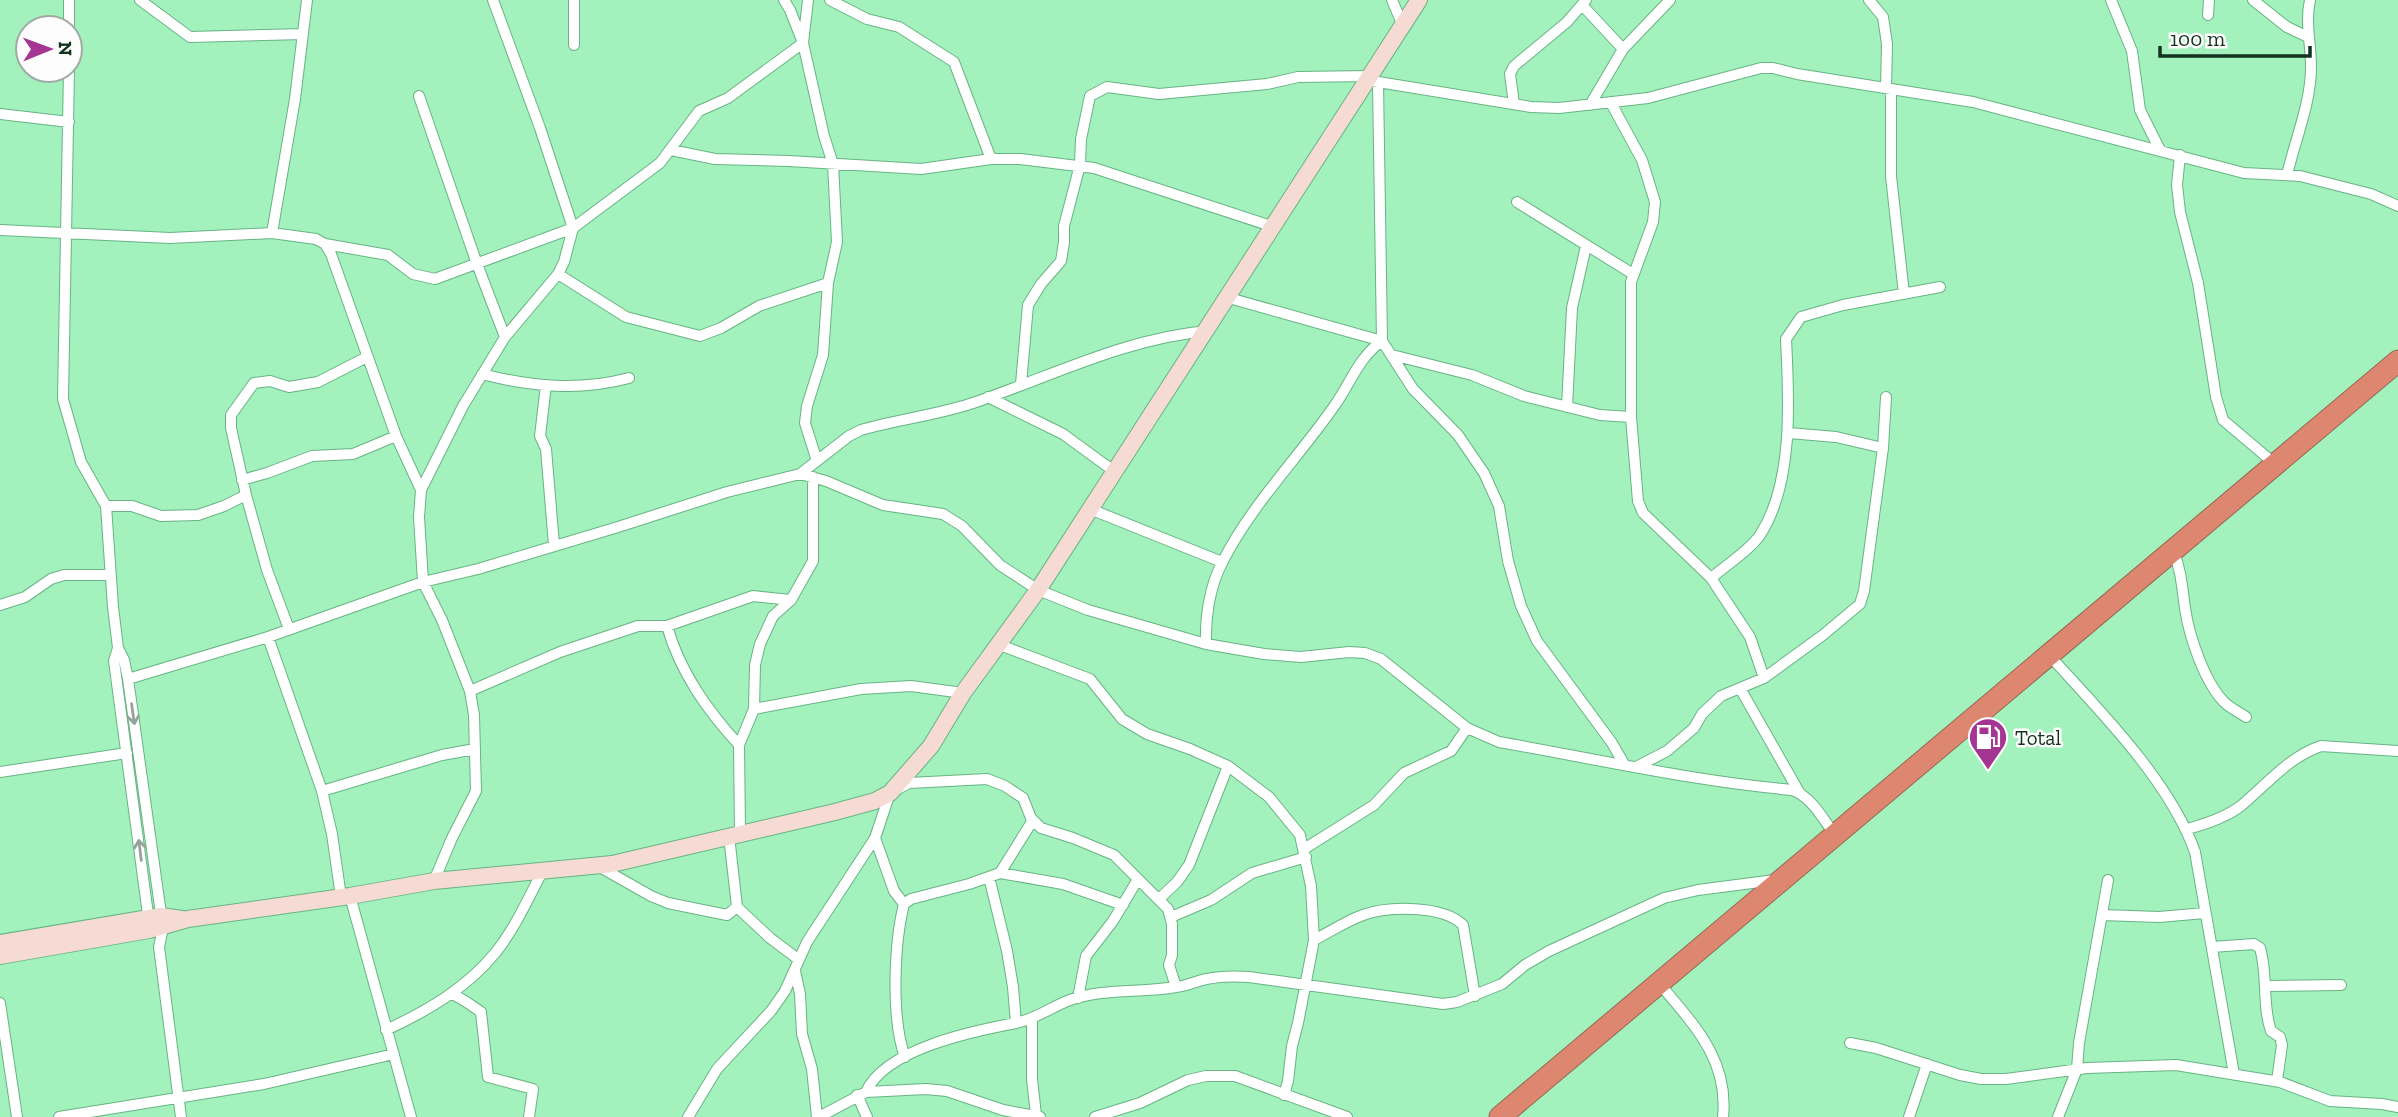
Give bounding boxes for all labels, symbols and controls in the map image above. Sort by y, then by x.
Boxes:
north arrow [14,14,84,84]
scale bar [2160,14,2310,58]
text: 100 m [2170,26,2225,51]
text: N [54,41,77,56]
one-way arrow [126,702,139,725]
fuel station icon: Total [1967,716,2009,771]
place label: Total [2015,725,2061,750]
one-way arrow [133,839,146,862]

